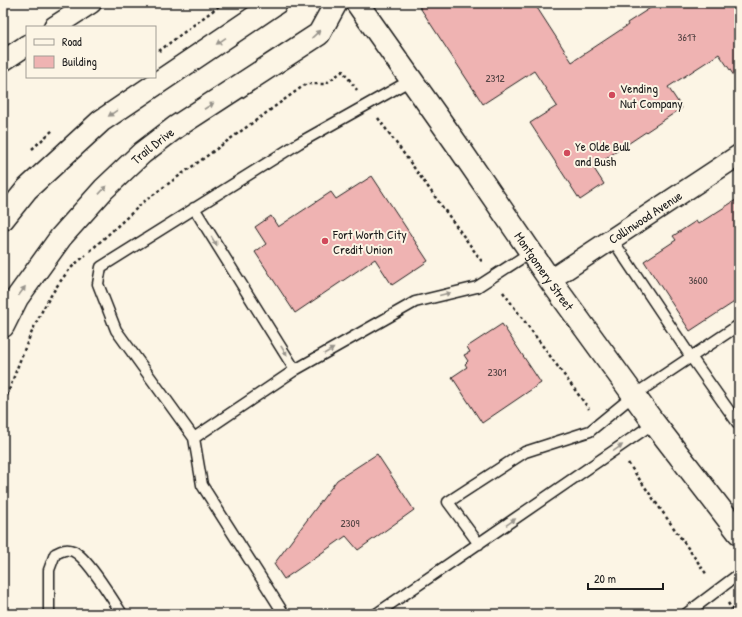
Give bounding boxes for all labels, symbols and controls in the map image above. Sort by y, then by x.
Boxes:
legend [26,26,156,78]
one-way arrow [311,29,321,38]
house number: 3617 [678,30,696,44]
text: Road [62,33,82,50]
one-way arrow [216,37,226,45]
text: Building [62,53,97,70]
house number: 2312 [485,71,505,85]
place label: Vending Nut Company [620,79,683,112]
marker: Vending Nut Company [607,90,617,100]
one-way arrow [203,102,214,110]
one-way arrow [108,109,118,117]
street label: Trail Drive [127,123,177,168]
place label: Ye Olde Bull and Bush [575,137,631,170]
marker: Ye Olde Bull and Bush [562,148,572,158]
one-way arrow [98,186,107,195]
street label: Collinwood Avenue [605,186,685,248]
place label: Fort Worth City Credit Union [332,225,407,258]
street label: Montgomery Street [510,228,578,314]
one-way arrow [211,235,218,247]
marker: Fort Worth City Credit Union [320,236,330,246]
house number: 3600 [688,273,708,287]
one-way arrow [17,286,26,297]
one-way arrow [439,291,451,297]
one-way arrow [280,345,287,357]
one-way arrow [323,347,335,354]
house number: 2301 [488,365,507,379]
one-way arrow [613,444,623,452]
house number: 2309 [340,516,360,530]
one-way arrow [506,518,516,526]
scale bar [588,565,663,591]
text: 20 m [594,570,616,587]

